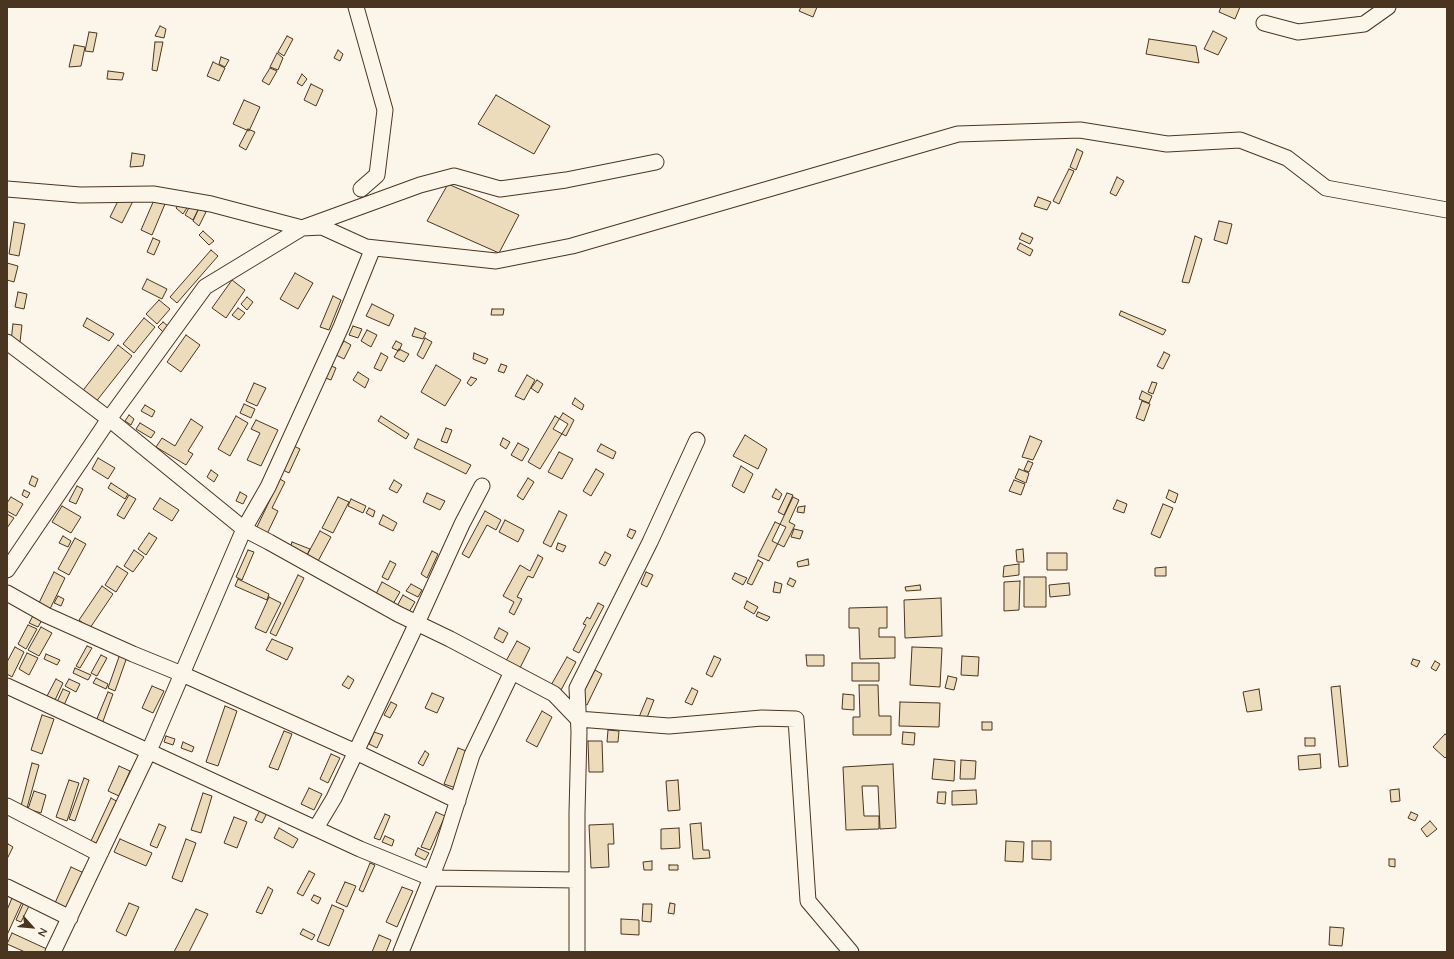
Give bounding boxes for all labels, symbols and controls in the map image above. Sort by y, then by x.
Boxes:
north arrow [12,907,52,947]
text: N [35,926,51,939]

